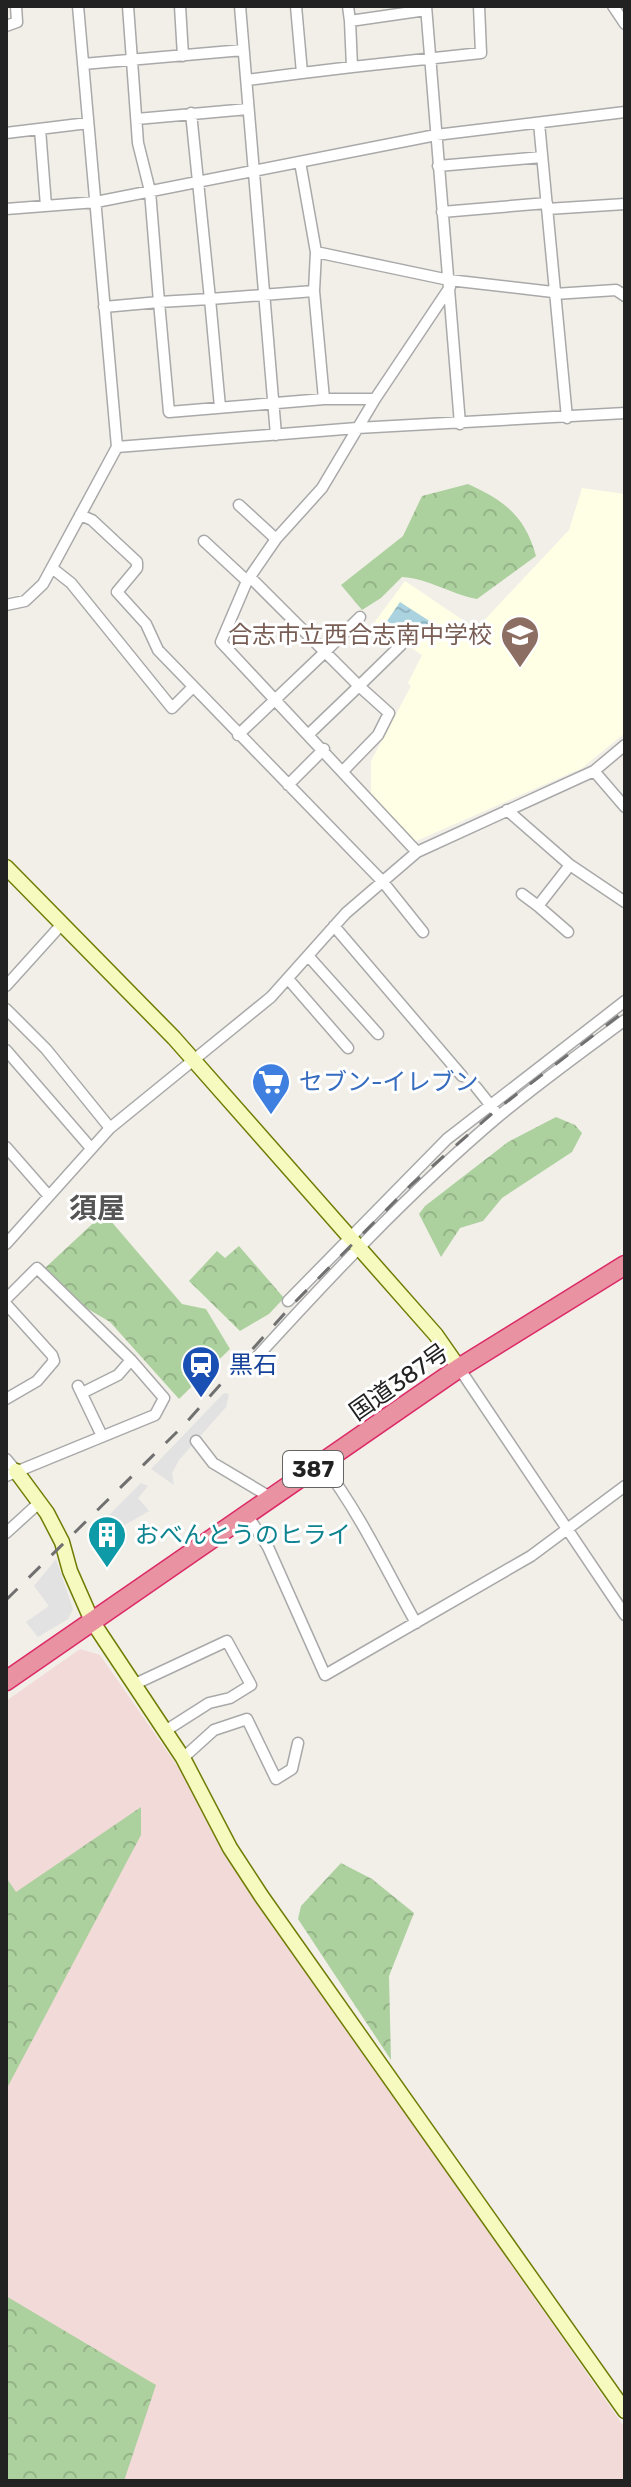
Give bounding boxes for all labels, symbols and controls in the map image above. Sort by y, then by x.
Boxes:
school or university icon: 合志市立西合志南中学校 [499,614,541,669]
place label: 合志市立西合志南中学校 [228,621,492,649]
supermarket icon: セブン-イレブン [250,1061,292,1116]
place label: セブン-イレブン [299,1068,479,1096]
district label: 須屋 [69,1192,125,1225]
street label: 国道387号 [344,1338,454,1426]
station icon: 黒石 [180,1344,222,1399]
place label: 黒石 [229,1351,277,1379]
road number: 387 [283,1451,343,1487]
building icon: おべんとうのヒライ [86,1514,128,1569]
place label: おべんとうのヒライ [135,1521,351,1549]

